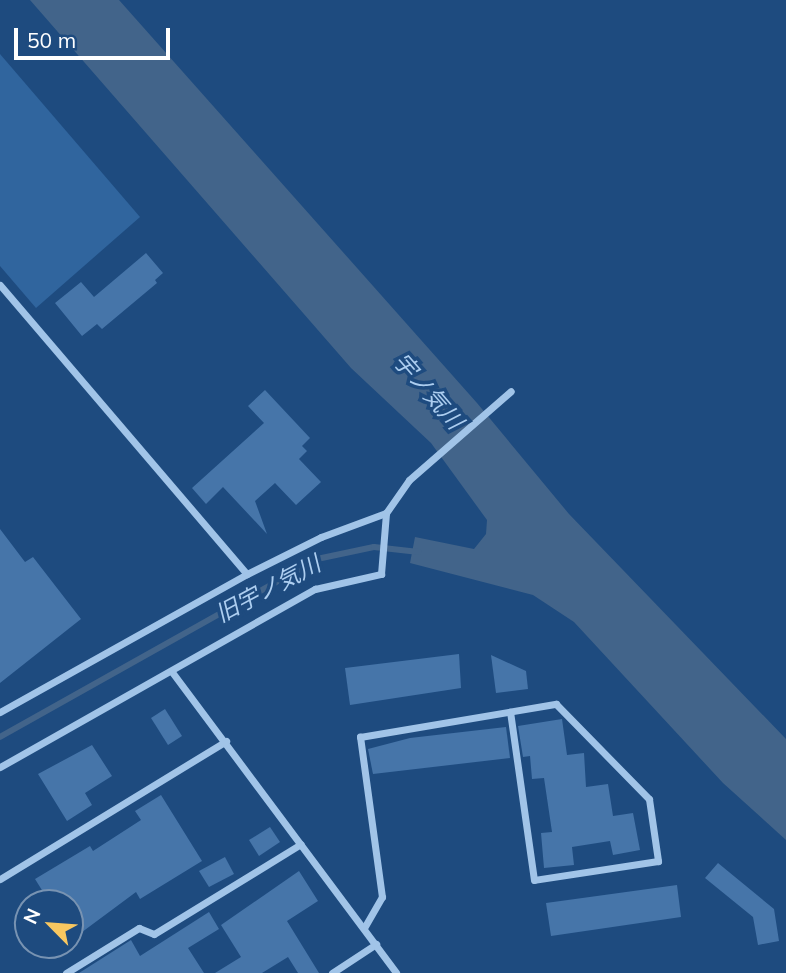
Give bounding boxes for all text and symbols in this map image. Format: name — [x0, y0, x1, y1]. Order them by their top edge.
scale bar — [18, 14, 173, 58]
text: 50 m — [27, 27, 76, 53]
water label: 宇ノ気川 — [387, 347, 469, 435]
water label: 旧宇ノ気川 — [211, 550, 325, 628]
north arrow — [14, 889, 84, 959]
text: N — [18, 904, 46, 928]

